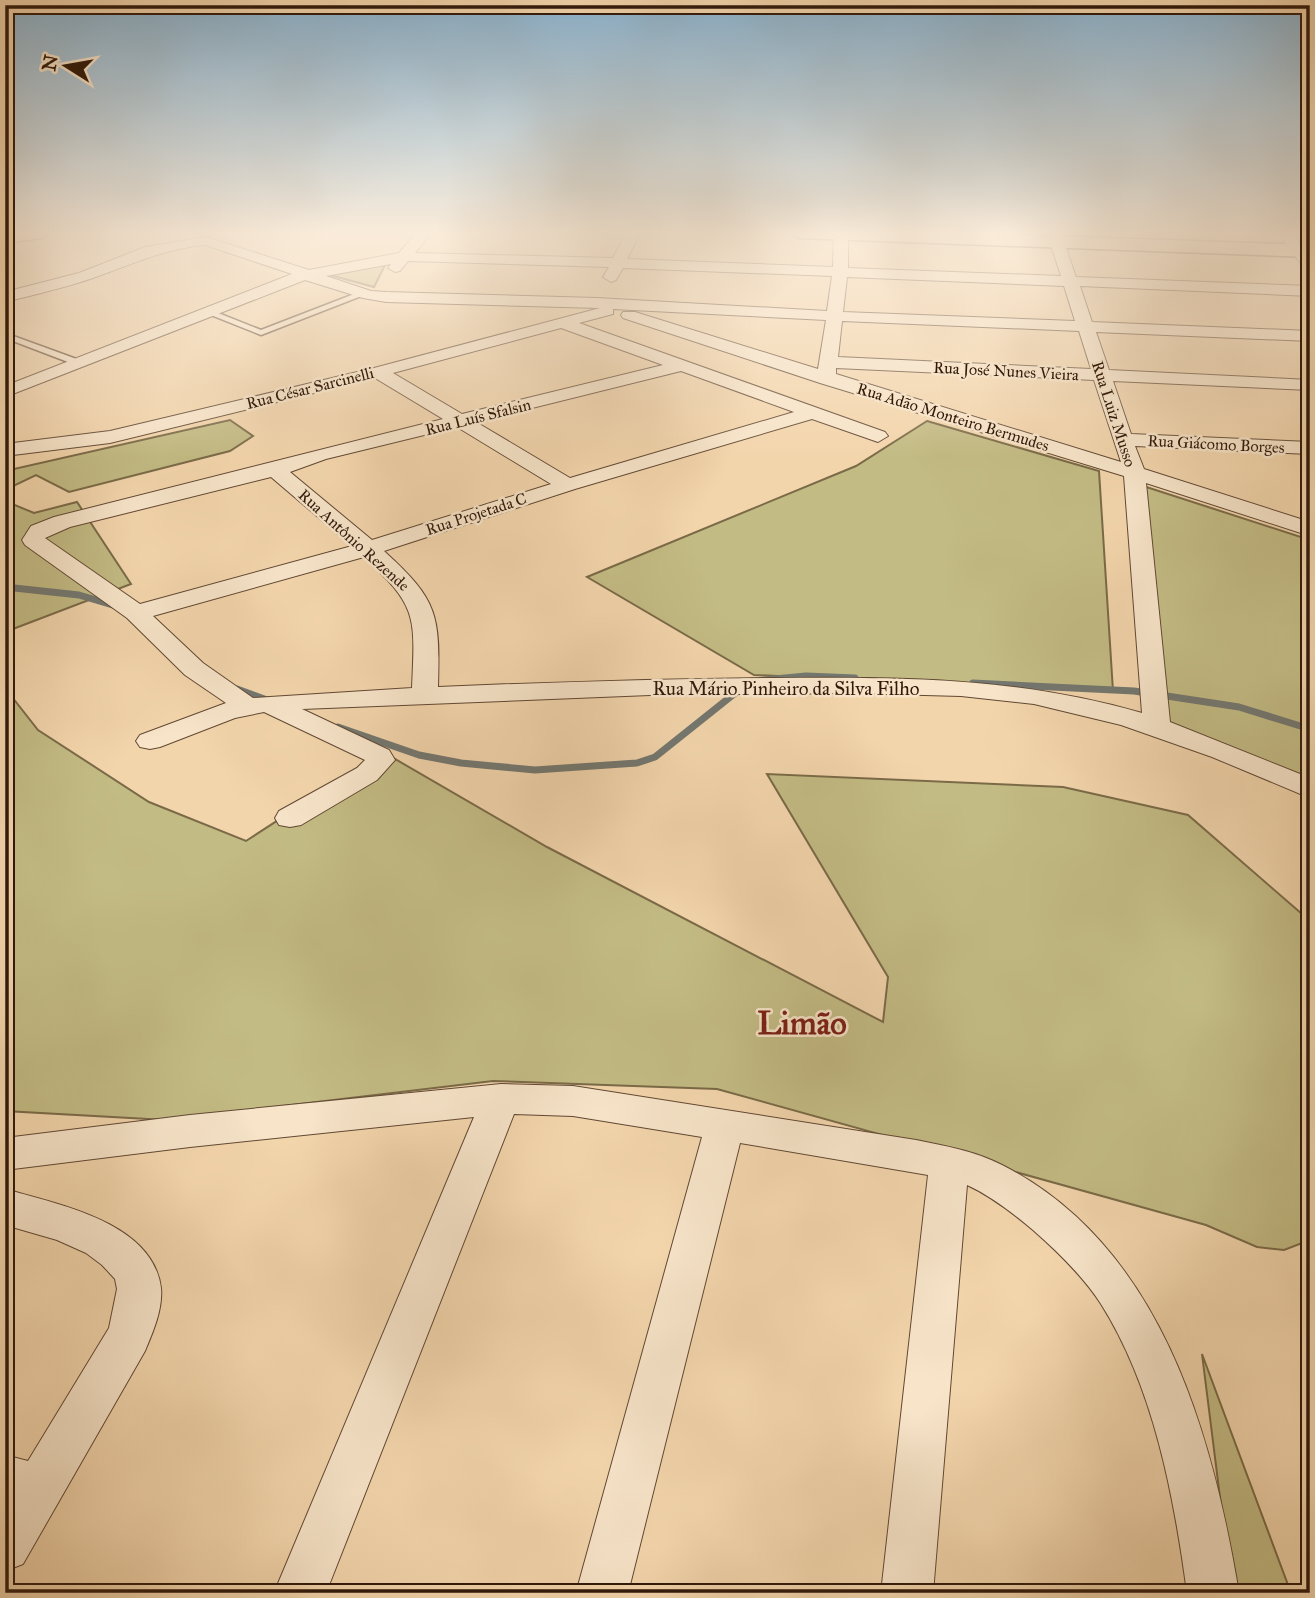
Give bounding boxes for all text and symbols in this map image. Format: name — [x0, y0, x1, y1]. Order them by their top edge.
north arrow — [32, 32, 102, 102]
text: N — [37, 53, 63, 73]
street label: Rua José Nunes Vieira — [933, 358, 1080, 385]
street label: Rua Luiz Musso — [1088, 359, 1140, 469]
street label: Rua César Sarcinelli — [244, 363, 376, 413]
street label: Rua Adão Monteiro Bermudes — [855, 379, 1052, 455]
street label: Rua Luís Sfalsin — [423, 395, 533, 439]
street label: Rua Giácomo Borges — [1147, 431, 1285, 458]
street label: Rua Antônio Rezende — [295, 485, 414, 595]
street label: Rua Projetada C — [423, 489, 529, 539]
street label: Rua Mário Pinheiro da Silva Filho — [653, 677, 920, 700]
district label: Limão — [757, 1004, 847, 1043]

